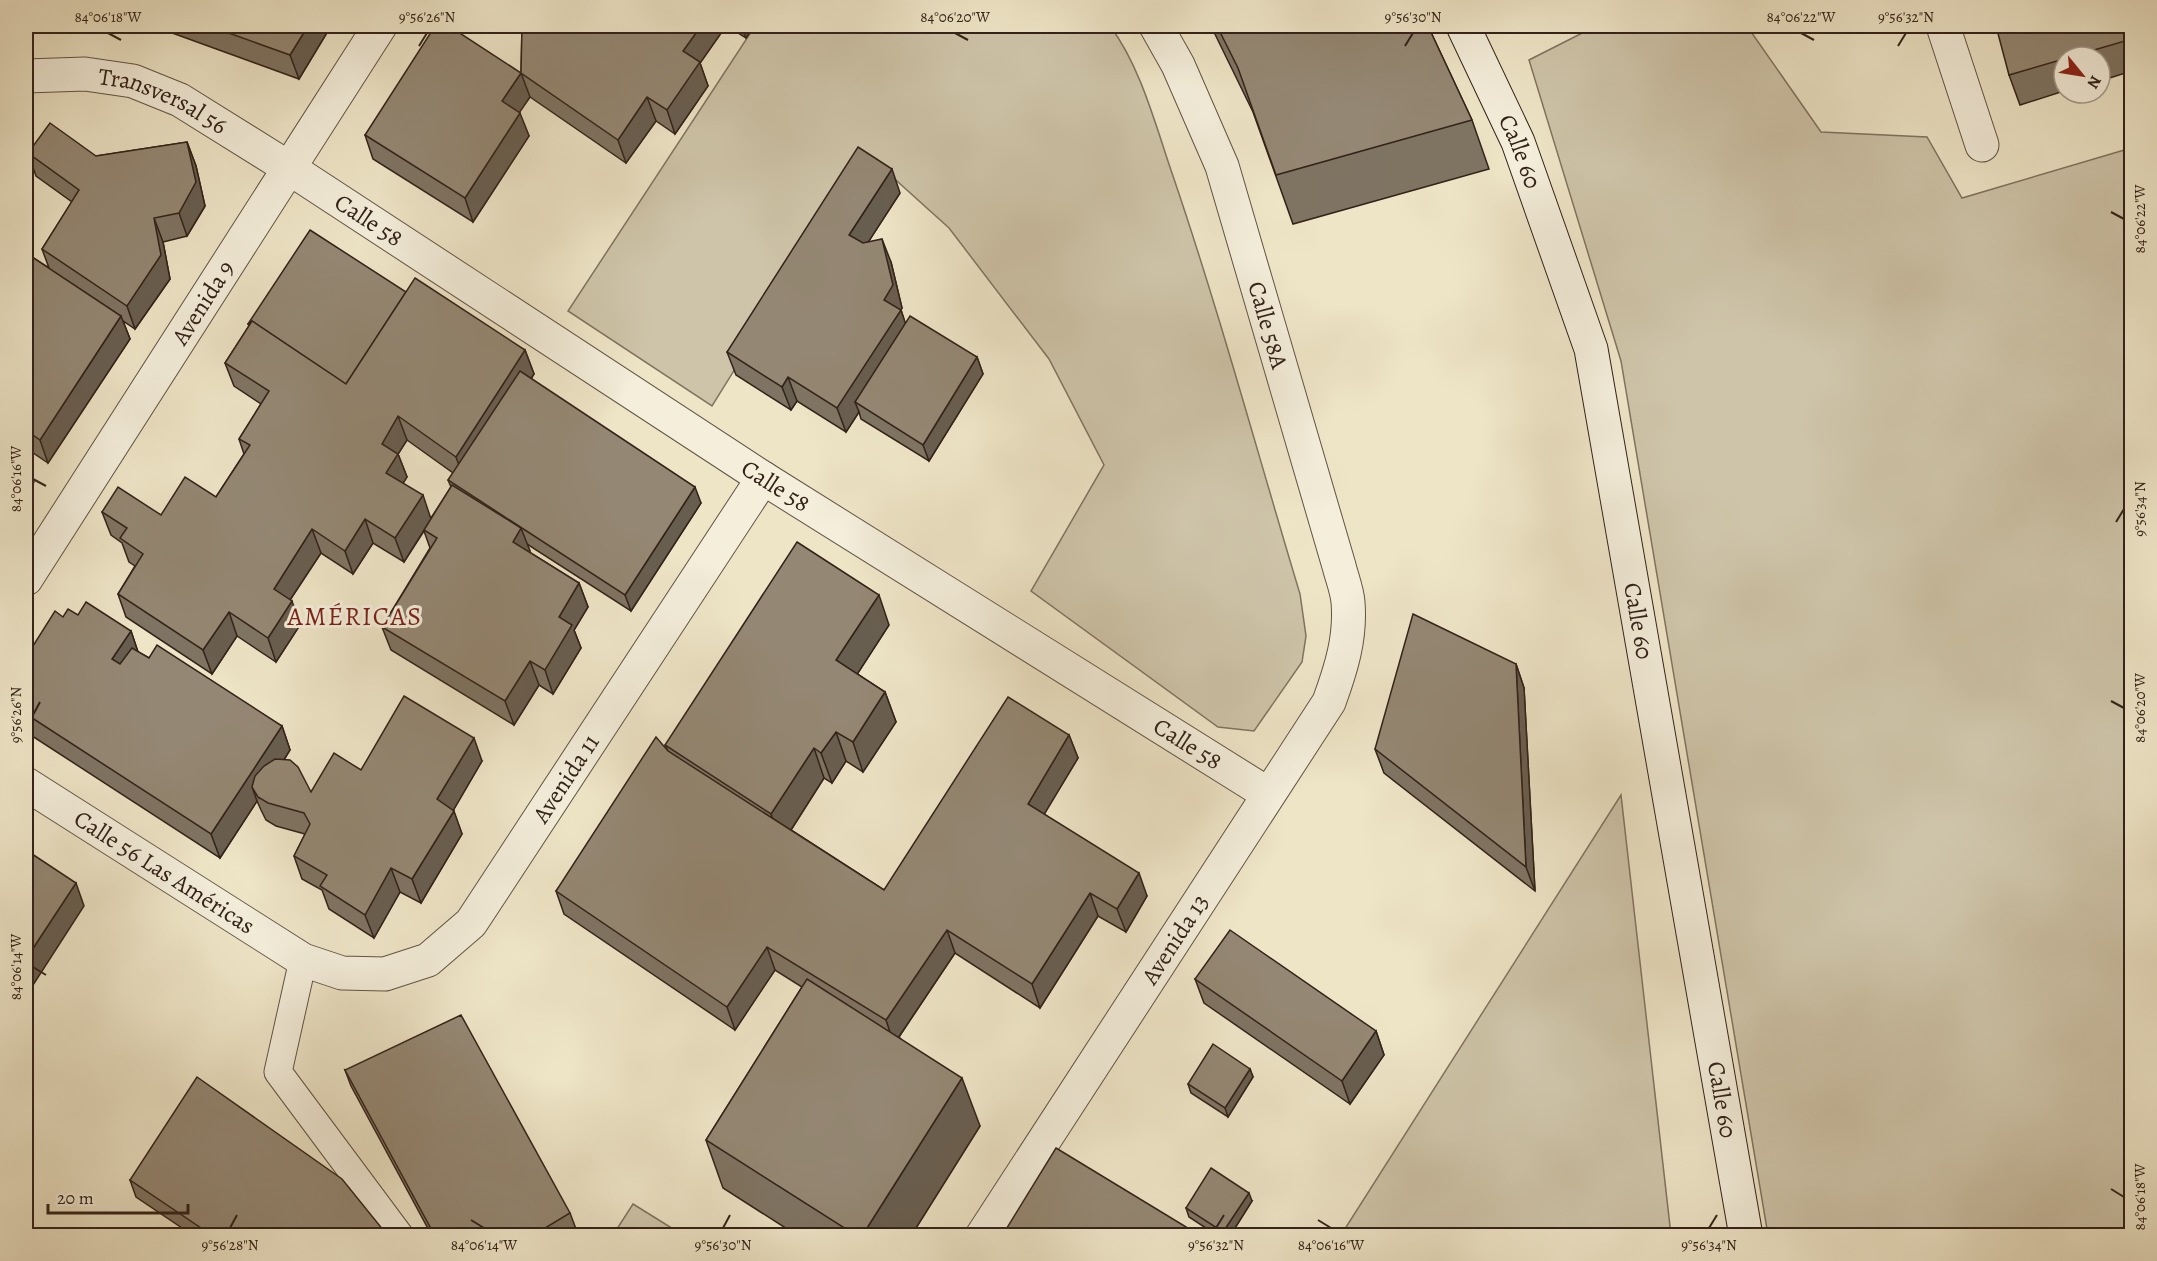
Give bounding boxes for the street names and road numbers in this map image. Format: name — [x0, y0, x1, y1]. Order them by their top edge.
street label: Transversal 56 — [96, 60, 233, 142]
street label: Calle 60 — [1491, 109, 1549, 193]
street label: Calle 58 — [328, 186, 409, 254]
street label: Avenida 9 — [163, 254, 242, 352]
street label: Calle 58A — [1240, 278, 1296, 373]
street label: Calle 58 — [735, 452, 816, 519]
street label: Calle 60 — [1616, 580, 1661, 662]
street label: Calle 58 — [1147, 710, 1228, 777]
street label: Avenida 11 — [524, 728, 607, 830]
street label: Calle 56 Las Américas — [68, 803, 261, 941]
street label: Avenida 13 — [1133, 888, 1216, 991]
street label: Calle 60 — [1700, 1059, 1745, 1141]

